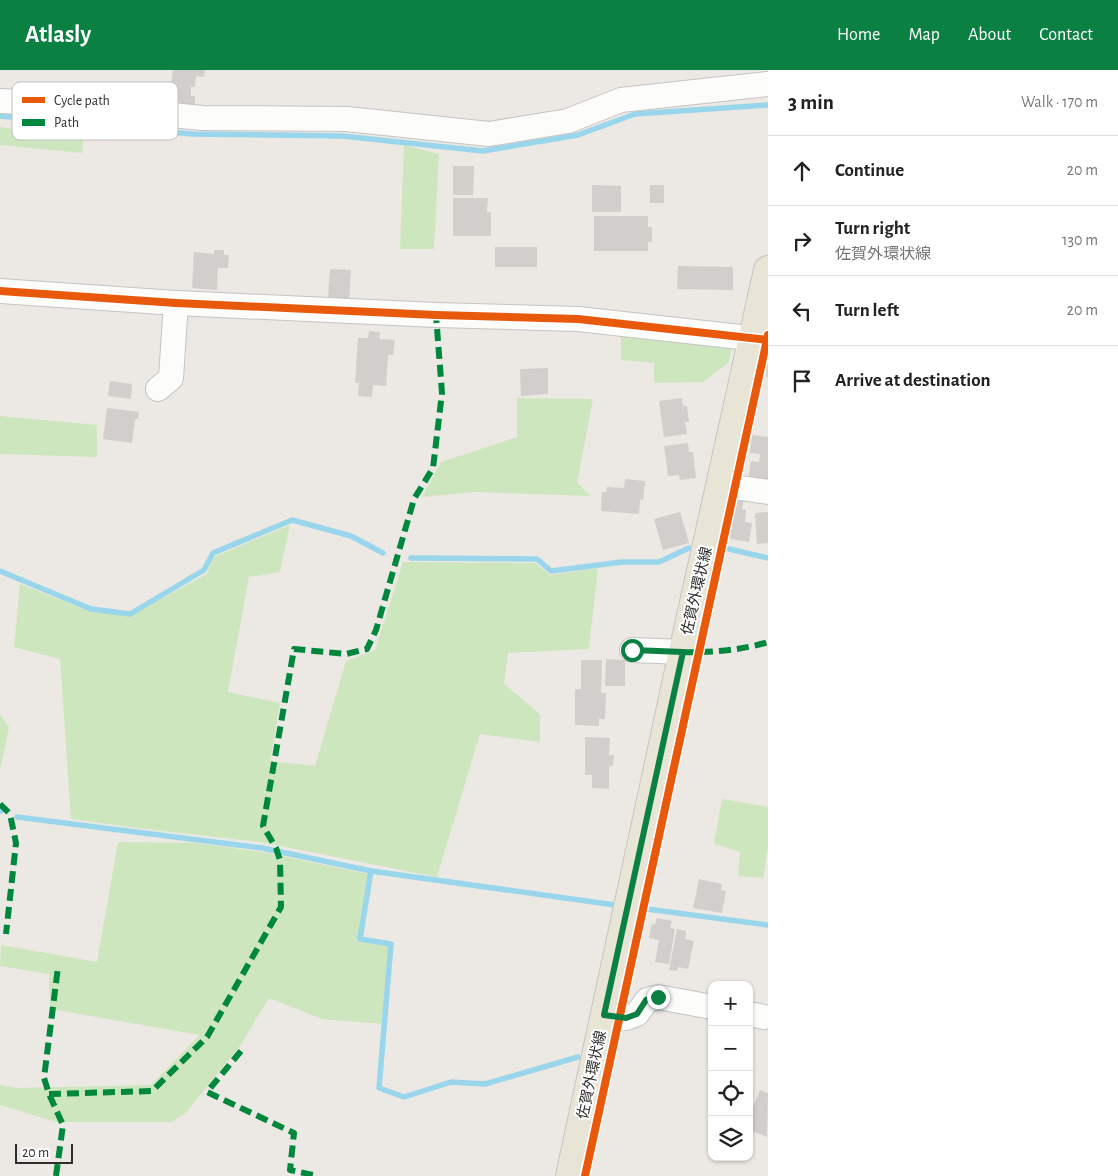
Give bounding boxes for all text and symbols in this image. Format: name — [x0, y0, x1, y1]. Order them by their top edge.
text: Atlasly — [25, 23, 91, 47]
text: Home — [837, 26, 880, 44]
text: Map — [908, 26, 940, 44]
text: About — [968, 26, 1011, 44]
text: Contact — [1039, 26, 1093, 44]
legend — [12, 82, 178, 140]
text: 3 min — [788, 92, 834, 113]
text: Cycle path — [54, 94, 110, 108]
text: Walk · 170 m — [1021, 94, 1098, 110]
text: Path — [54, 116, 79, 130]
icon: ahead — [788, 157, 816, 185]
text: Continue — [835, 161, 904, 180]
text: 20 m — [1067, 162, 1098, 178]
text: Turn right — [835, 219, 910, 238]
icon: right — [788, 227, 816, 255]
text: 130 m — [1062, 232, 1098, 248]
text: 佐賀外環状線 — [835, 246, 931, 262]
icon: left — [788, 297, 816, 325]
text: Turn left — [835, 301, 899, 320]
text: 20 m — [1067, 302, 1098, 318]
icon: arrive — [788, 367, 816, 395]
text: Arrive at destination — [835, 371, 991, 390]
street label: 佐賀外環状線 — [678, 545, 714, 637]
route start — [621, 639, 644, 662]
map controls — [708, 981, 753, 1161]
button: + — [708, 981, 753, 1026]
route end — [647, 986, 670, 1009]
button: − — [708, 1026, 753, 1071]
street label: 佐賀外環状線 — [573, 1029, 609, 1121]
button: locate — [708, 1071, 753, 1116]
button: layers — [708, 1116, 753, 1161]
scale bar — [15, 1141, 72, 1164]
text: 20 m — [22, 1146, 49, 1160]

